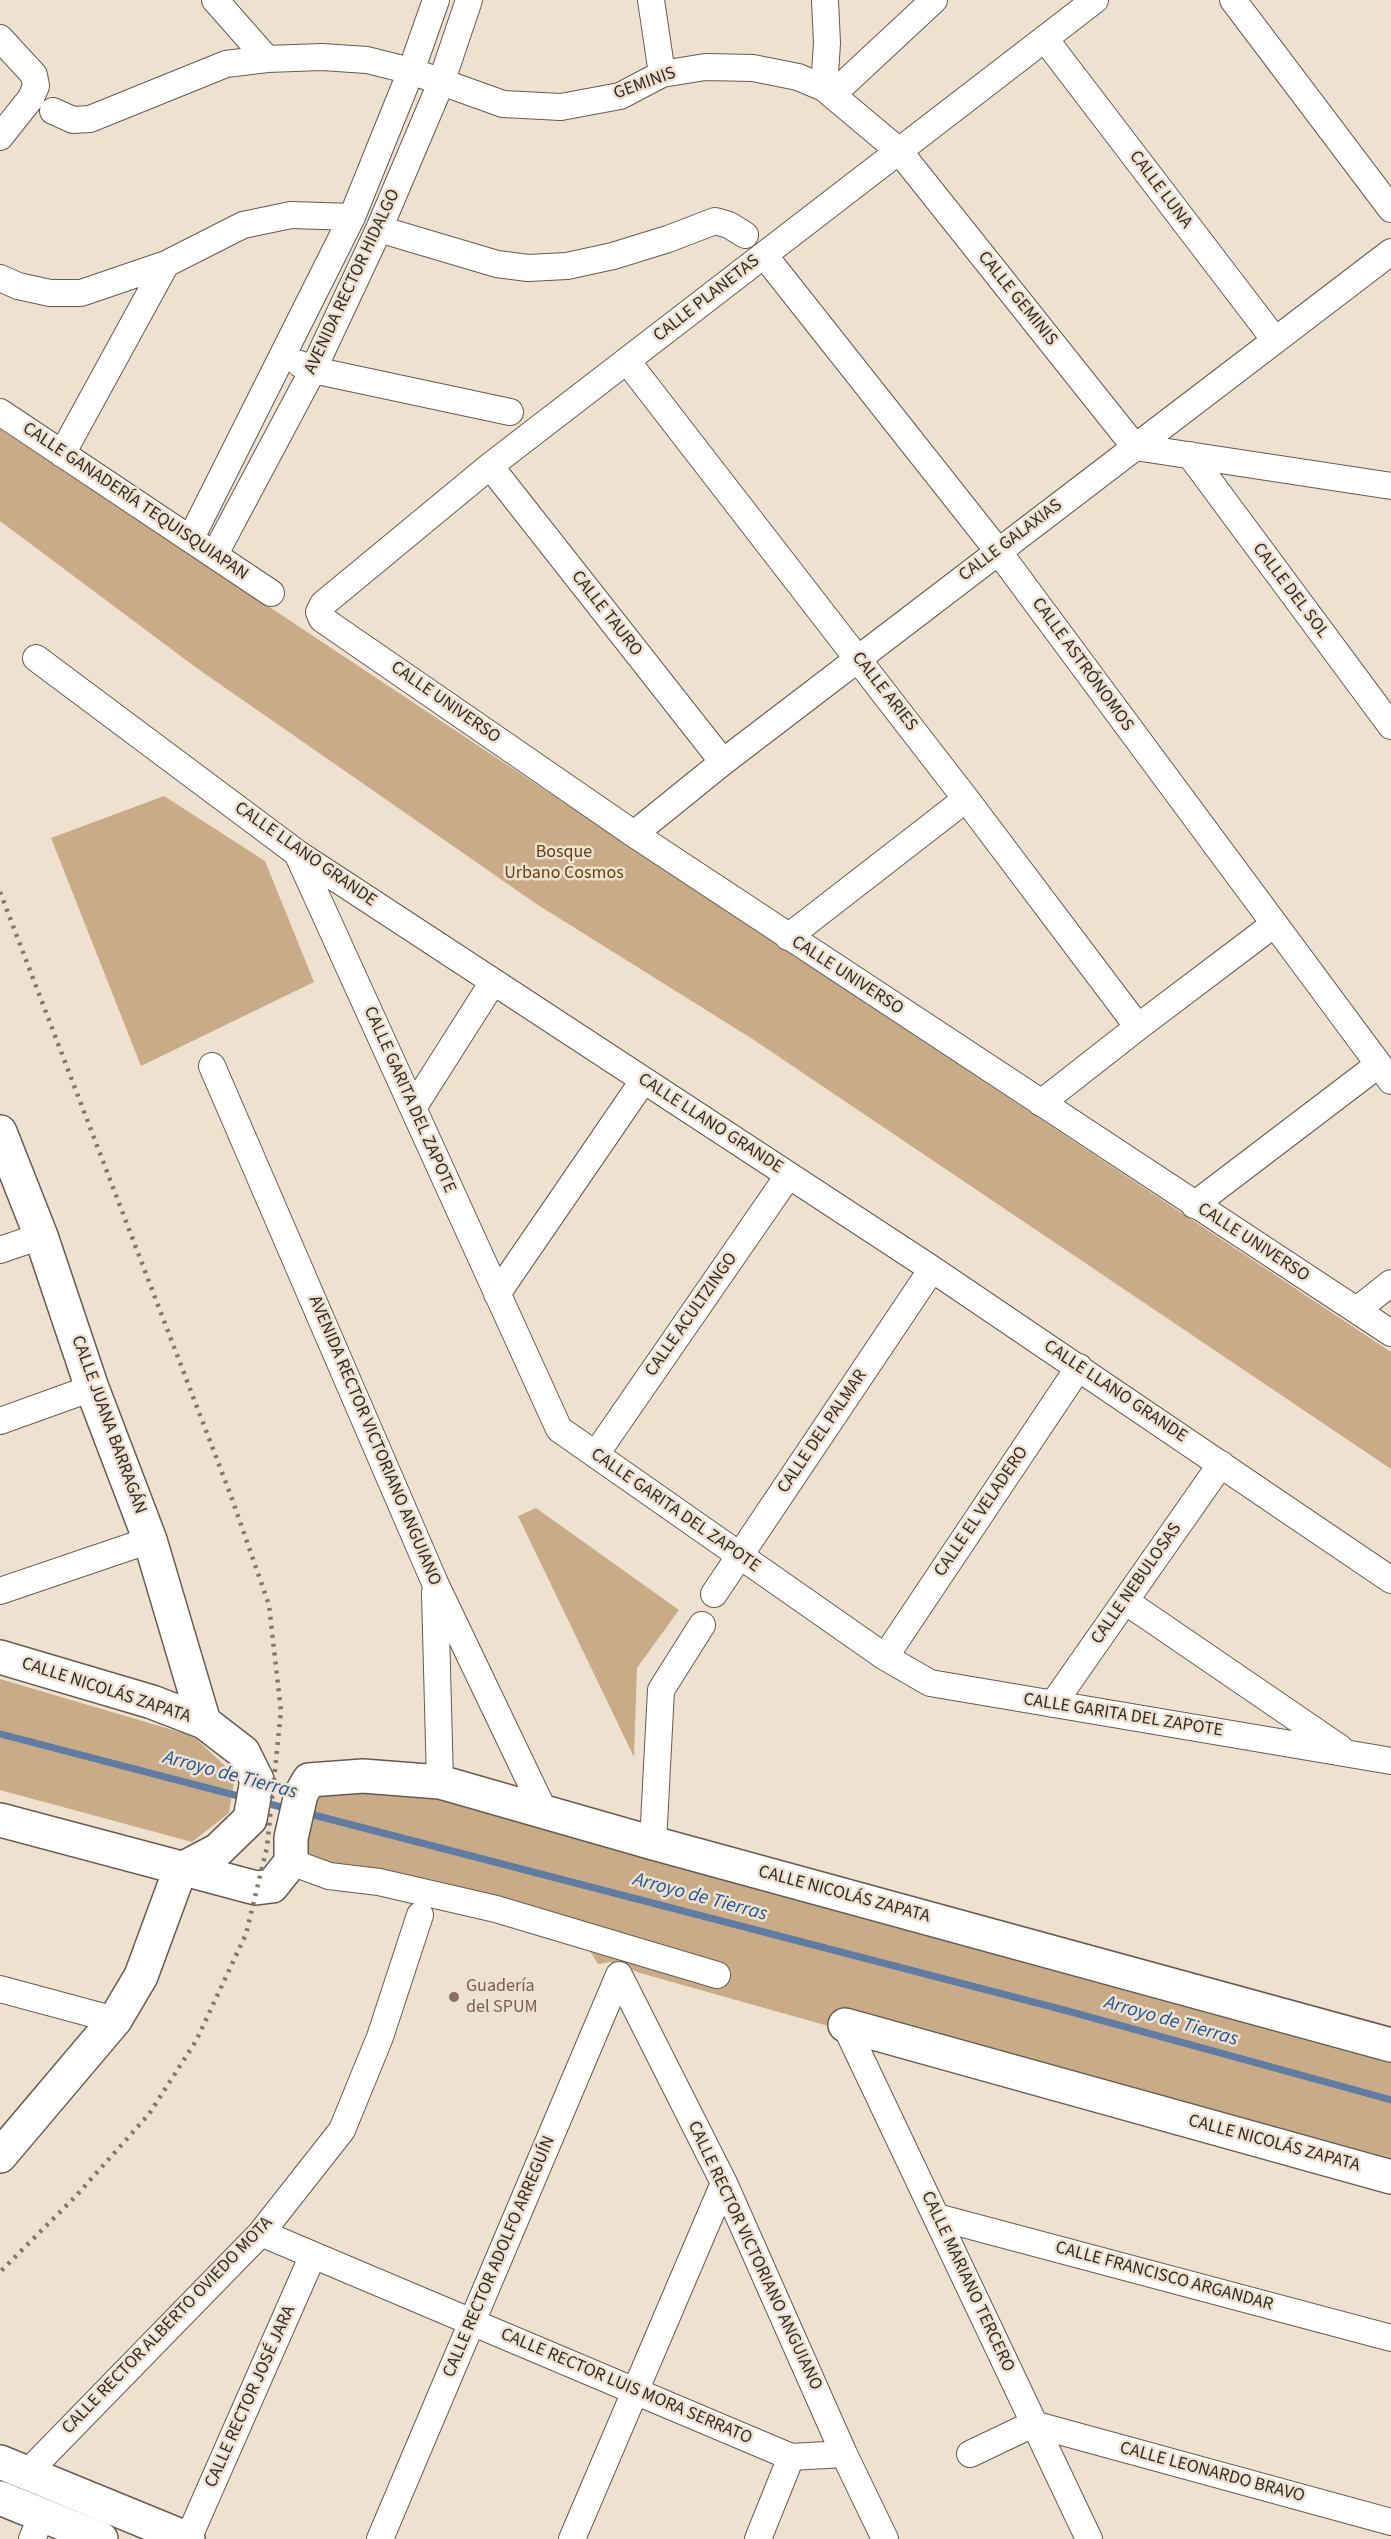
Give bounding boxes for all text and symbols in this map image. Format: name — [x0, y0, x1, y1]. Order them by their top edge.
street label: GEMINIS — [611, 63, 679, 105]
street label: CALLE LUNA — [1124, 147, 1196, 233]
street label: AVENIDA RECTOR HIDALGO — [301, 186, 405, 378]
street label: CALLE GEMINIS — [972, 248, 1062, 350]
street label: CALLE PLANETAS — [650, 251, 764, 347]
street label: CALLE GANADERÍA TEQUISQUIAPAN — [18, 418, 252, 586]
street label: CALLE GALAXIAS — [955, 495, 1067, 587]
street label: CALLE DEL SOL — [1247, 539, 1333, 643]
street label: CALLE TAURO — [566, 567, 646, 661]
street label: CALLE ASTRÓNOMOS — [1026, 594, 1138, 736]
street label: CALLE ARIES — [846, 648, 922, 736]
street label: CALLE UNIVERSO — [386, 657, 504, 749]
street label: CALLE LLANO GRANDE — [230, 798, 380, 912]
park label: Bosque Urbano Cosmos — [504, 842, 624, 884]
street label: CALLE UNIVERSO — [787, 932, 907, 1020]
street label: CALLE GARITA DEL ZAPOTE — [358, 1003, 460, 1197]
street label: CALLE LLANO GRANDE — [633, 1069, 787, 1179]
street label: CALLE UNIVERSO — [1193, 1199, 1313, 1287]
street label: CALLE ACULTZINGO — [641, 1249, 743, 1381]
street label: AVENIDA RECTOR VICTORIANO ANGUIANO — [303, 1293, 445, 1589]
street label: CALLE JUANA BARRAGÁN — [66, 1333, 150, 1517]
street label: CALLE LLANO GRANDE — [1039, 1336, 1191, 1448]
street label: CALLE DEL PALMAR — [774, 1366, 872, 1498]
street label: CALLE EL VELADERO — [930, 1443, 1034, 1581]
street label: CALLE GARITA DEL ZAPOTE — [586, 1444, 764, 1578]
street label: CALLE NEBULOSAS — [1087, 1519, 1187, 1649]
street label: CALLE NICOLÁS ZAPATA — [19, 1653, 193, 1729]
street label: CALLE GARITA DEL ZAPOTE — [1022, 1690, 1224, 1742]
water label: Arroyo de Tierras — [160, 1747, 300, 1805]
street label: CALLE NICOLÁS ZAPATA — [756, 1862, 932, 1928]
water label: Arroyo de Tierras — [630, 1869, 770, 1927]
place label: Guadería del SPUM — [466, 1976, 538, 2018]
marker: Guadería del SPUM — [447, 1990, 461, 2004]
water label: Arroyo de Tierras — [1101, 1991, 1241, 2053]
street label: CALLE NICOLÁS ZAPATA — [1186, 2111, 1362, 2177]
street label: CALLE RECTOR VICTORIANO ANGUIANO — [682, 2118, 826, 2394]
street label: CALLE RECTOR ADOLFO ARREGUÍN — [439, 2133, 561, 2381]
street label: CALLE MARIANO TERCERO — [916, 2188, 1018, 2376]
street label: CALLE RECTOR ALBERTO OVIEDO MOTA — [58, 2213, 278, 2439]
street label: CALLE FRANCISCO ARGANDAR — [1053, 2238, 1275, 2316]
street label: CALLE RECTOR JOSÉ JARA — [201, 2303, 301, 2491]
street label: CALLE RECTOR LUIS MORA SERRATO — [497, 2324, 755, 2450]
street label: CALLE LEONARDO BRAVO — [1117, 2438, 1307, 2508]

